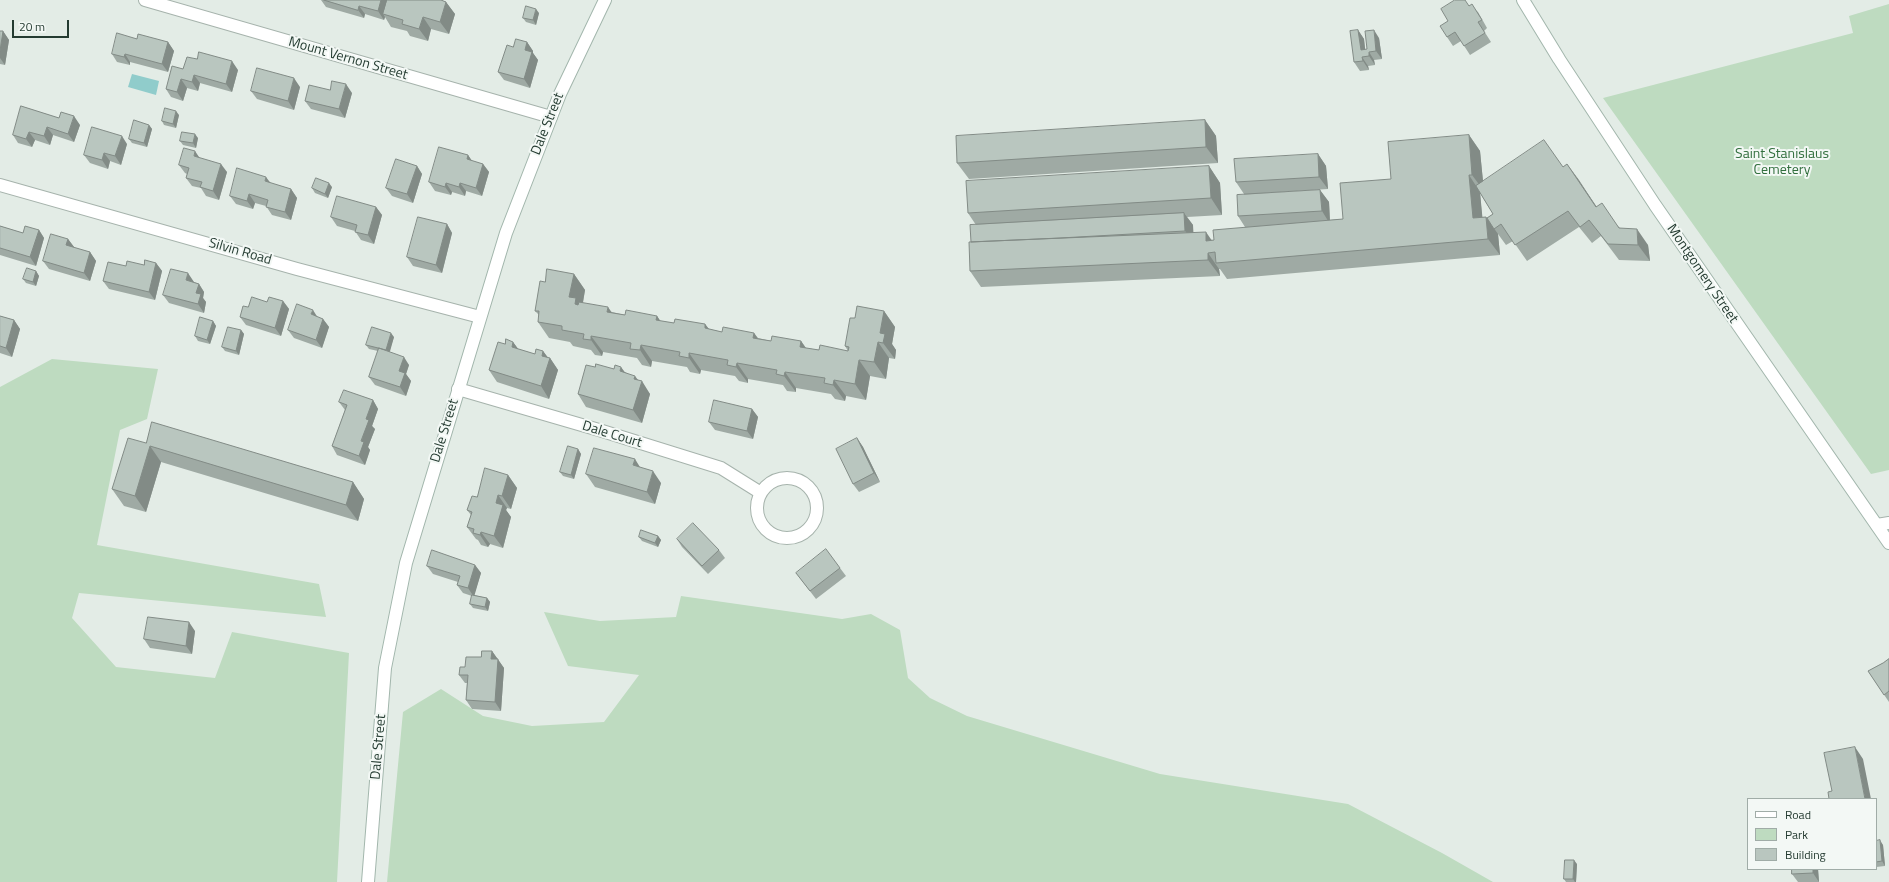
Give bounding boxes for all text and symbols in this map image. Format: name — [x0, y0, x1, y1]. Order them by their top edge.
scale bar — [14, 12, 71, 38]
text: 20 m — [19, 17, 45, 36]
street label: Mount Vernon Street — [286, 34, 410, 84]
street label: Dale Street — [528, 90, 568, 158]
park label: Saint Stanislaus Cemetery — [1735, 147, 1829, 180]
street label: Montgomery Street — [1663, 221, 1741, 327]
street label: Silvin Road — [207, 235, 273, 269]
street label: Dale Street — [427, 397, 463, 465]
street label: Dale Court — [580, 418, 644, 452]
street label: Dale Street — [368, 714, 390, 780]
legend — [1747, 798, 1877, 870]
text: Road — [1785, 805, 1811, 824]
text: Park — [1785, 825, 1808, 844]
text: Building — [1785, 845, 1826, 864]

